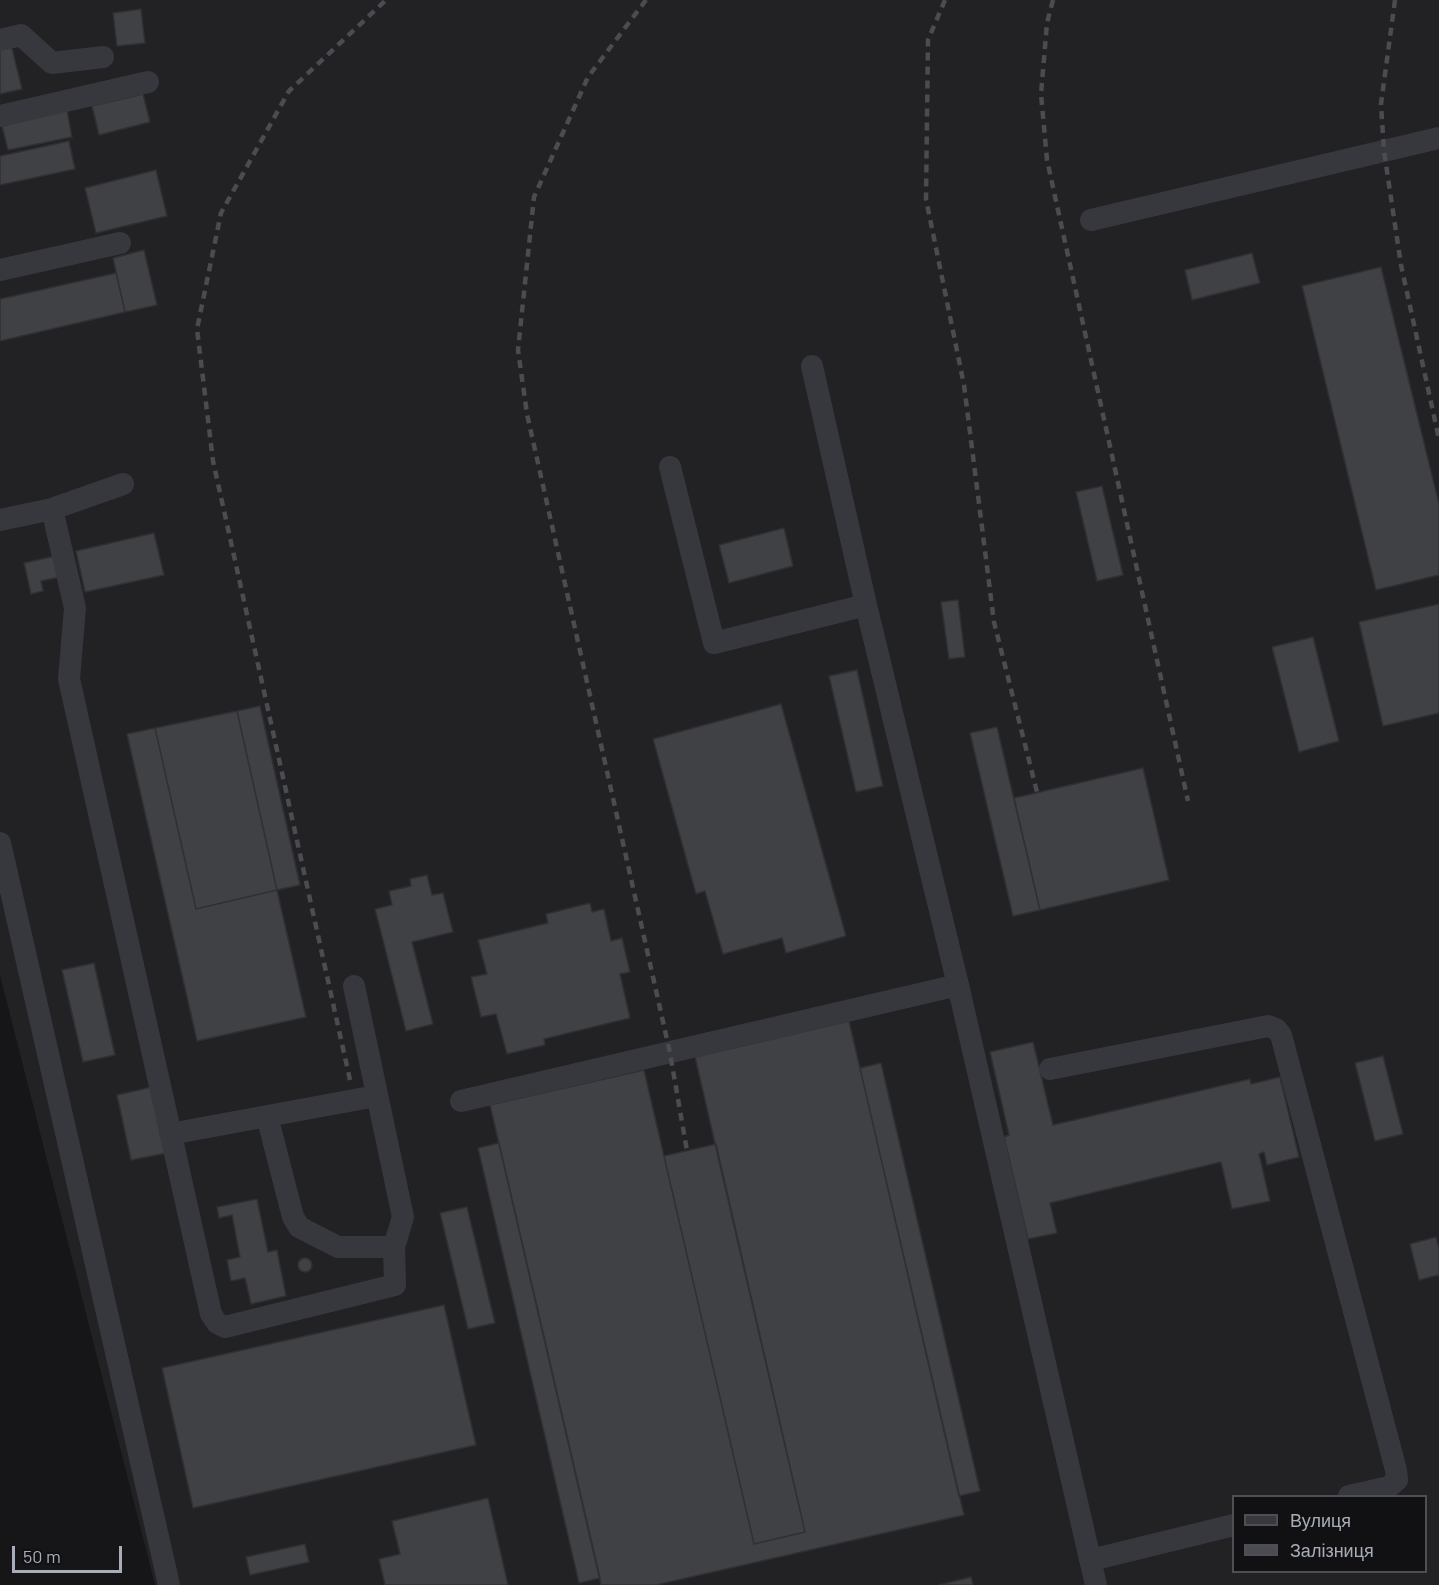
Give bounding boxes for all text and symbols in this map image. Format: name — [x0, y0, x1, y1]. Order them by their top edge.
legend — [1232, 1495, 1427, 1573]
text: Вулиця — [1290, 1509, 1351, 1531]
scale bar — [15, 1534, 124, 1572]
text: Залізниця — [1290, 1539, 1374, 1561]
text: 50 m — [23, 1545, 61, 1567]

